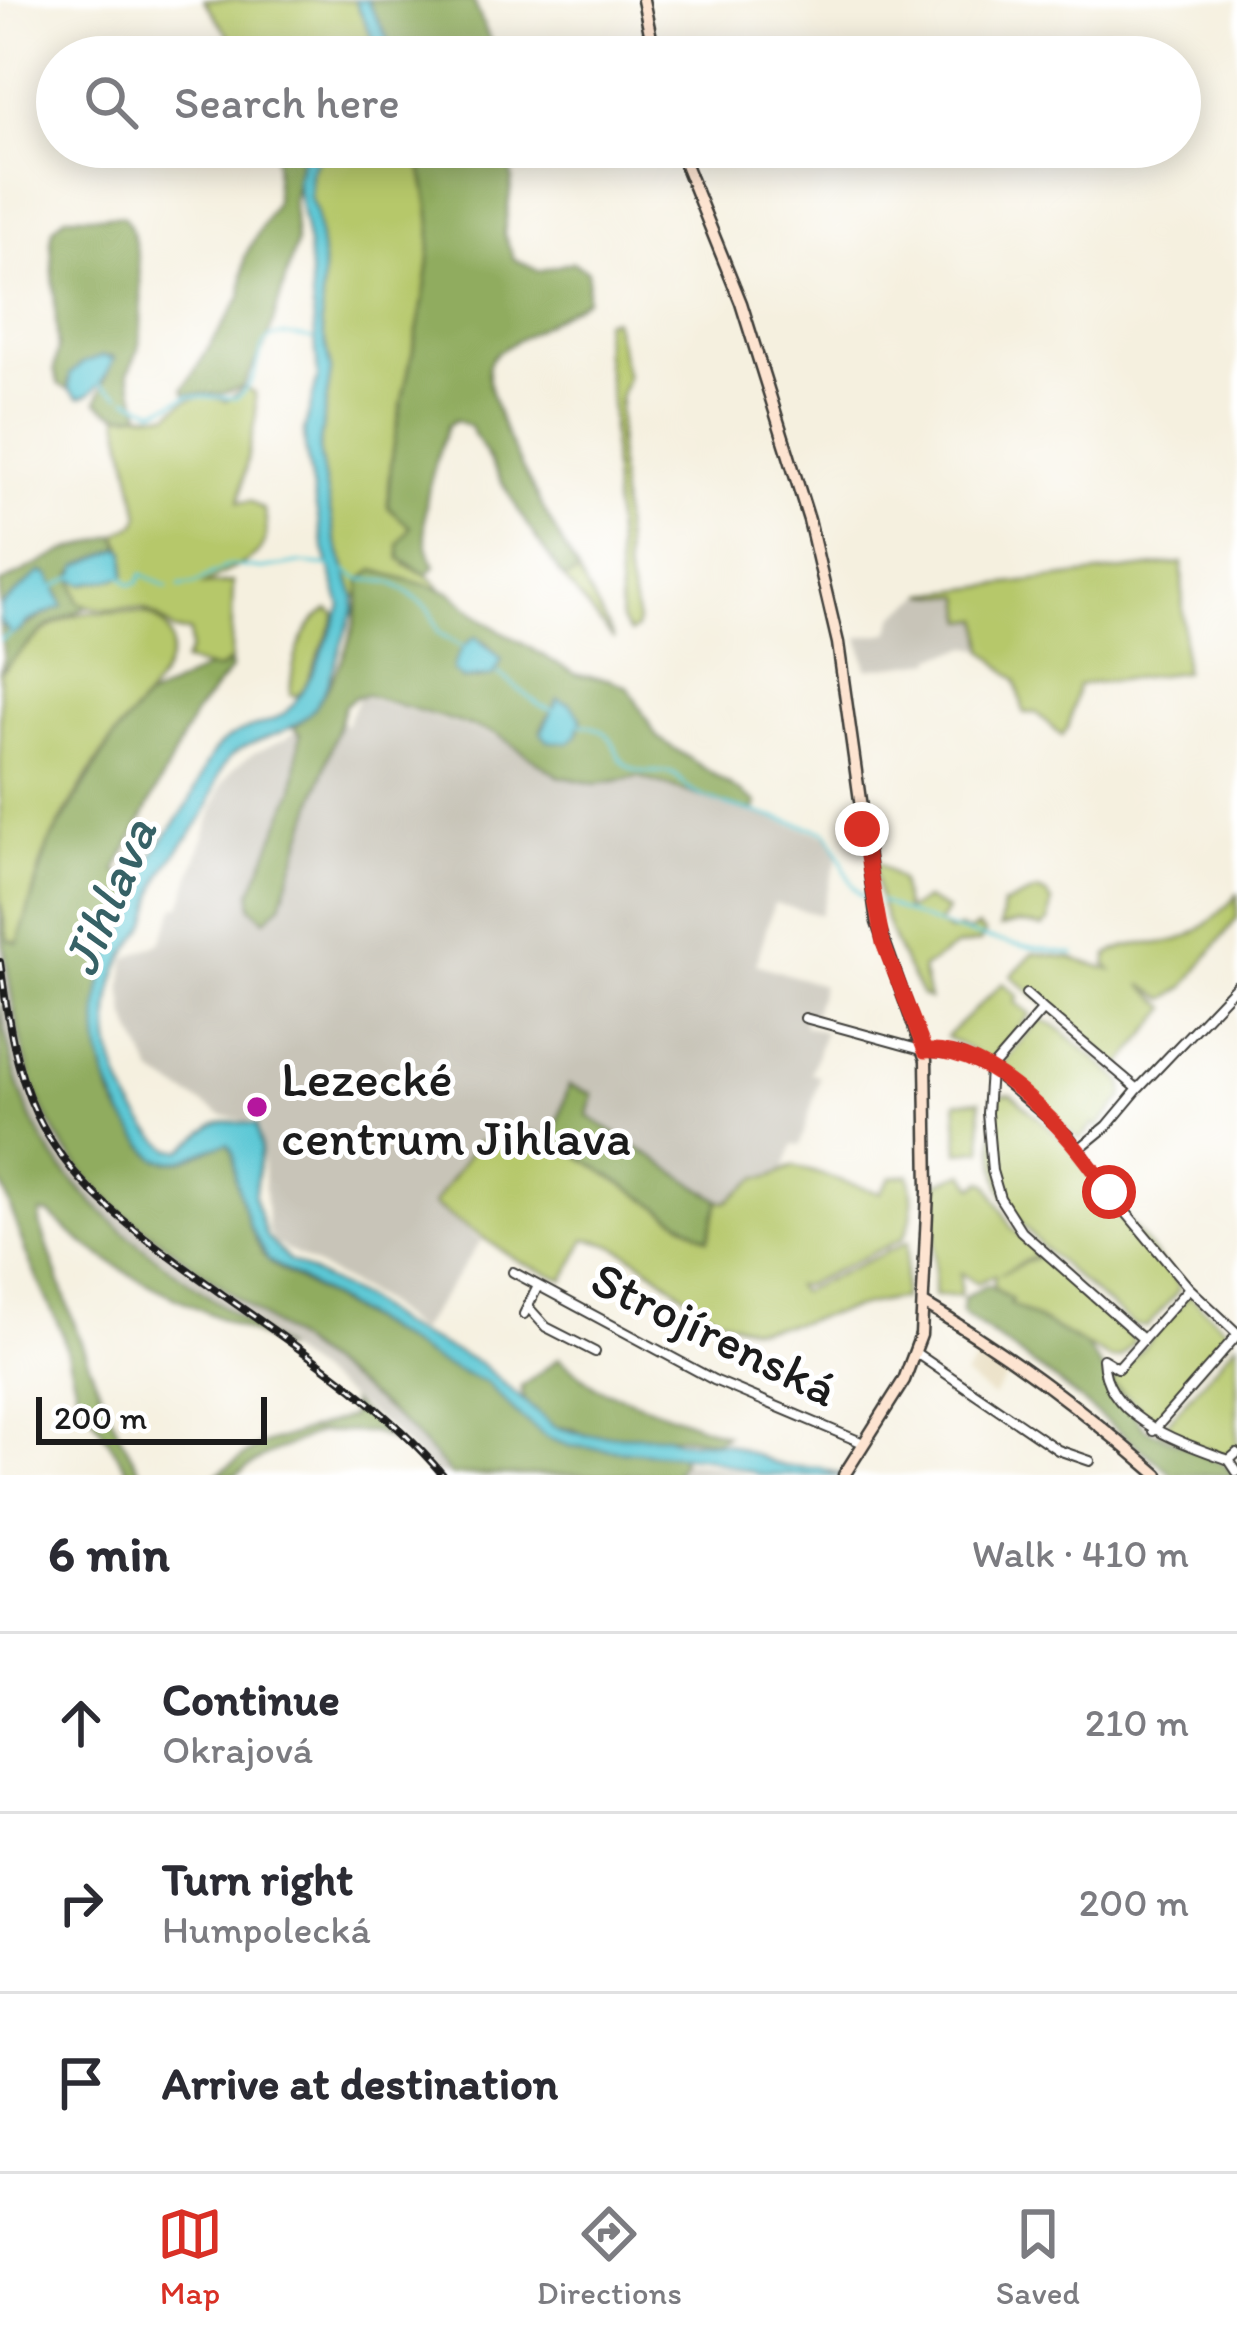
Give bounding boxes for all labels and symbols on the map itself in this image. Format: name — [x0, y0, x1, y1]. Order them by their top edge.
route end — [835, 802, 889, 856]
water label: Jihlava — [46, 807, 171, 984]
place label: Lezecké centrum Jihlava — [281, 1048, 631, 1168]
marker: Lezecké centrum Jihlava — [244, 1094, 270, 1120]
route start — [1082, 1165, 1136, 1219]
street label: Strojírenská — [582, 1248, 848, 1419]
scale bar — [36, 1391, 267, 1444]

